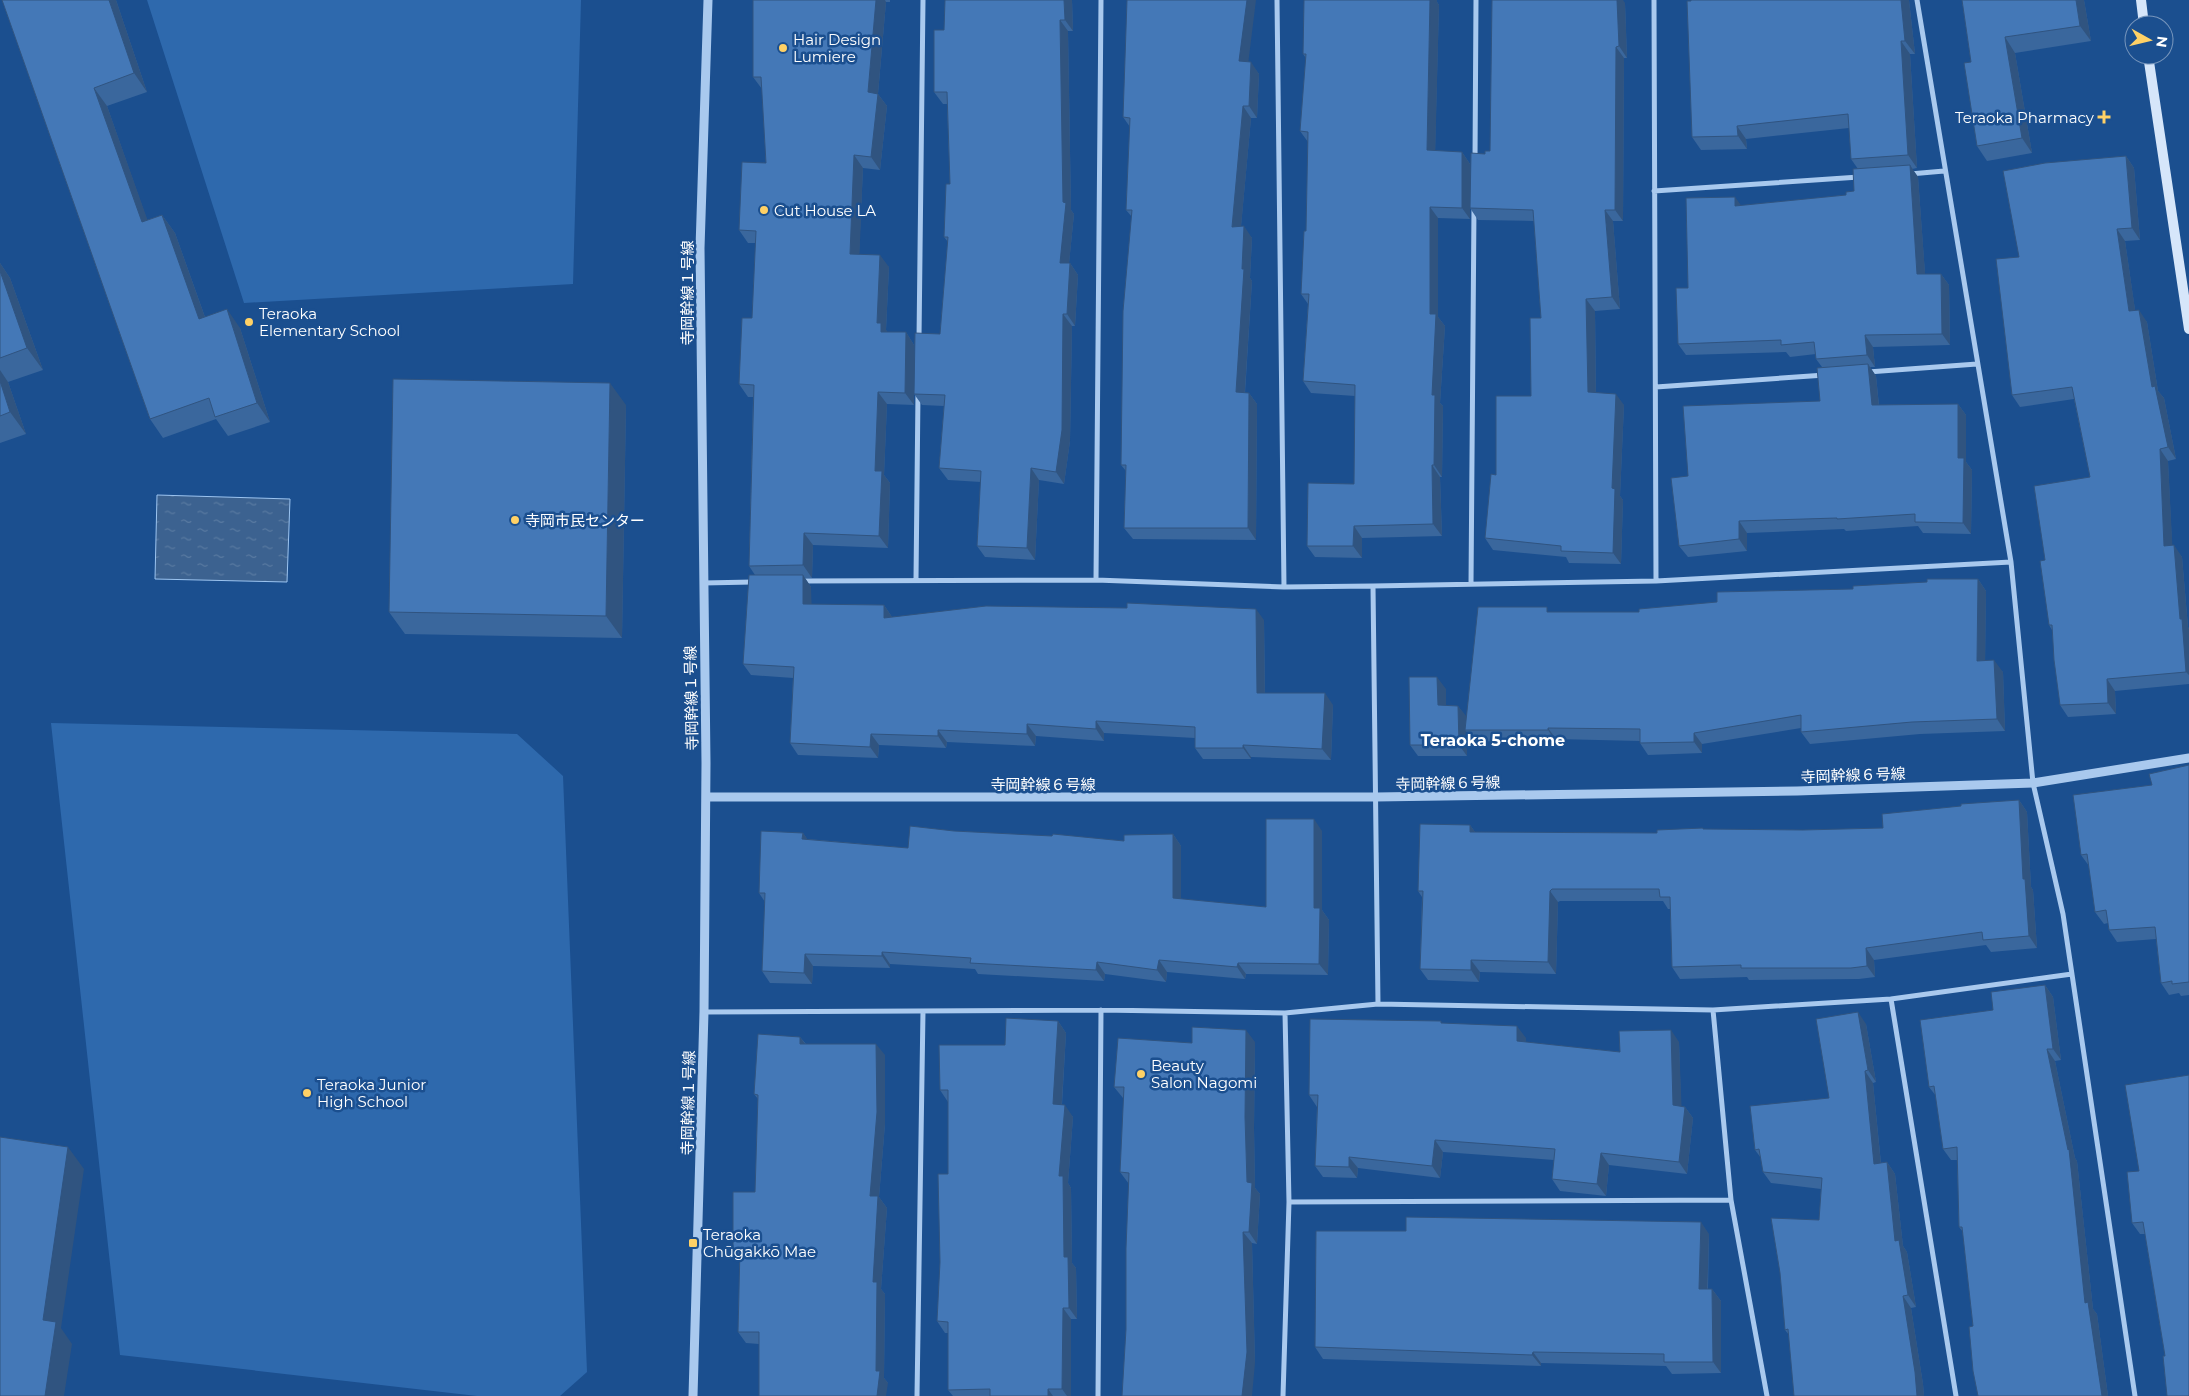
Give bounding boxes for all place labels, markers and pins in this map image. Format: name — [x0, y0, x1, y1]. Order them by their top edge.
place label: Hair Design Lumiere — [793, 30, 881, 66]
marker: Hair Design Lumiere — [777, 42, 789, 54]
place label: Teraoka Pharmacy — [1955, 108, 2095, 127]
marker: Teraoka Pharmacy — [2098, 111, 2110, 123]
place label: Cut House LA — [774, 201, 876, 220]
marker: Cut House LA — [758, 204, 770, 216]
place label: Teraoka Elementary School — [259, 304, 400, 340]
marker: Teraoka Elementary School — [243, 316, 255, 328]
place label: 寺岡市民センター — [525, 511, 645, 530]
marker: 寺岡市民センター — [509, 514, 521, 526]
place label: Beauty Salon Nagomi — [1151, 1056, 1257, 1092]
marker: Beauty Salon Nagomi — [1135, 1068, 1147, 1080]
place label: Teraoka Junior High School — [317, 1075, 426, 1111]
marker: Teraoka Junior High School — [301, 1087, 313, 1099]
place label: Teraoka Chūgakkō Mae — [703, 1225, 816, 1261]
marker: Teraoka Chūgakkō Mae — [687, 1237, 699, 1249]

